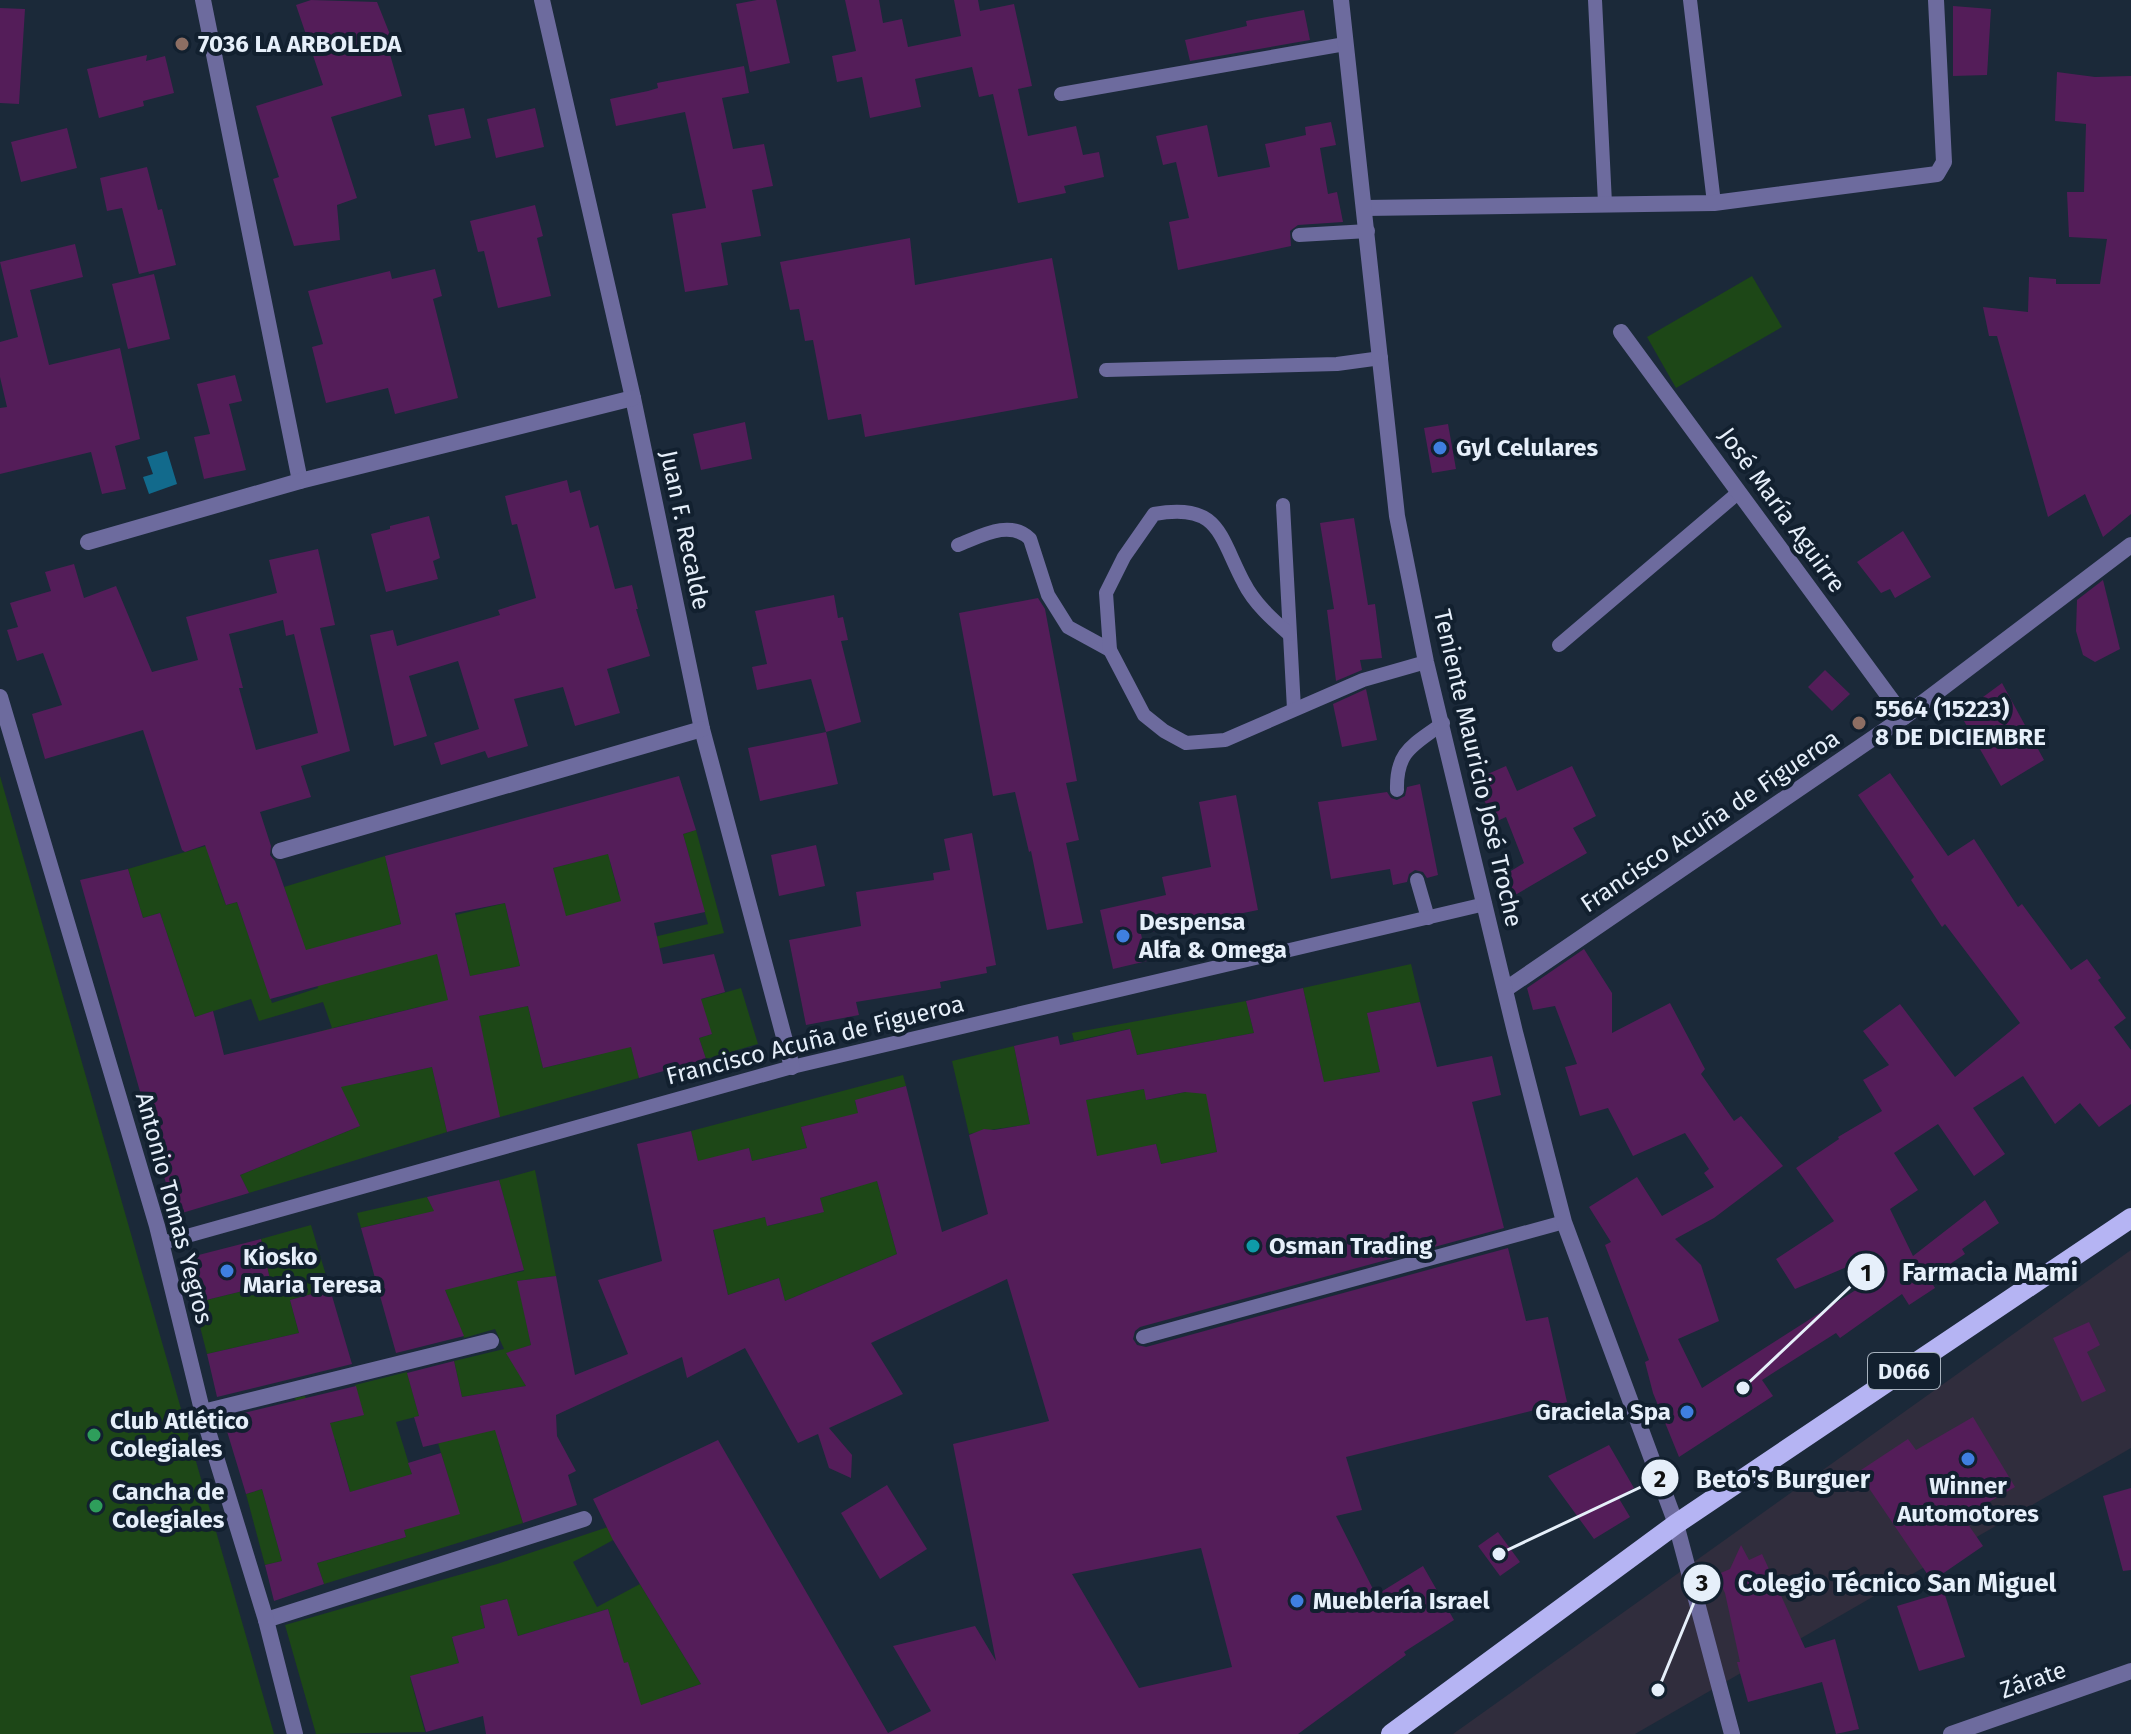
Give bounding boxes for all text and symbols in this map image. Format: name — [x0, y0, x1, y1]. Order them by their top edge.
place label: 7036 LA ARBOLEDA — [198, 30, 402, 58]
marker: 7036 LA ARBOLEDA — [173, 35, 191, 53]
street label: José María Aguirre — [1713, 422, 1851, 598]
place label: Gyl Celulares — [1456, 434, 1598, 462]
marker: Gyl Celulares — [1431, 439, 1449, 457]
street label: Juan F. Recalde — [654, 448, 716, 612]
street label: Teniente Mauricio José Troche — [1428, 606, 1528, 930]
place label: 5564 (15223) 8 DE DICIEMBRE — [1875, 695, 2046, 751]
marker: 5564 (15223) 8 DE DICIEMBRE — [1850, 714, 1868, 732]
street label: Francisco Acuña de Figueroa — [1575, 724, 1845, 918]
place label: Despensa Alfa & Omega — [1138, 908, 1287, 964]
marker: Despensa Alfa & Omega — [1114, 927, 1132, 945]
street label: Francisco Acuña de Figueroa — [663, 989, 967, 1091]
street label: Antonio Tomas Yegros — [130, 1089, 218, 1327]
place label: Osman Trading — [1269, 1232, 1433, 1260]
marker: Osman Trading — [1244, 1237, 1262, 1255]
place label: Kiosko Maria Teresa — [243, 1243, 382, 1299]
callout: Farmacia Mami — [1846, 1247, 2094, 1297]
text: Farmacia Mami — [1902, 1257, 2078, 1288]
text: 1 — [1860, 1259, 1872, 1287]
marker: Kiosko Maria Teresa — [218, 1262, 236, 1280]
road number: D066 — [1868, 1353, 1940, 1389]
place label: Graciela Spa — [1535, 1398, 1671, 1426]
marker: Graciela Spa — [1678, 1403, 1696, 1421]
place label: Club Atlético Colegiales — [110, 1407, 249, 1463]
marker: Club Atlético Colegiales — [85, 1426, 103, 1444]
marker: Winner Automotores — [1959, 1450, 1977, 1468]
callout: Beto's Burguer — [1640, 1453, 1886, 1503]
text: Beto's Burguer — [1696, 1464, 1871, 1495]
text: 2 — [1654, 1465, 1666, 1493]
place label: Winner Automotores — [1896, 1472, 2039, 1528]
place label: Cancha de Colegiales — [112, 1478, 225, 1534]
marker: Cancha de Colegiales — [87, 1497, 105, 1515]
callout: Colegio Técnico San Miguel — [1682, 1558, 2072, 1608]
text: Colegio Técnico San Miguel — [1738, 1568, 2057, 1599]
text: 3 — [1695, 1569, 1708, 1597]
place label: Mueblería Israel — [1313, 1587, 1490, 1615]
marker: Mueblería Israel — [1288, 1592, 1306, 1610]
street label: Zárate — [1996, 1656, 2070, 1704]

